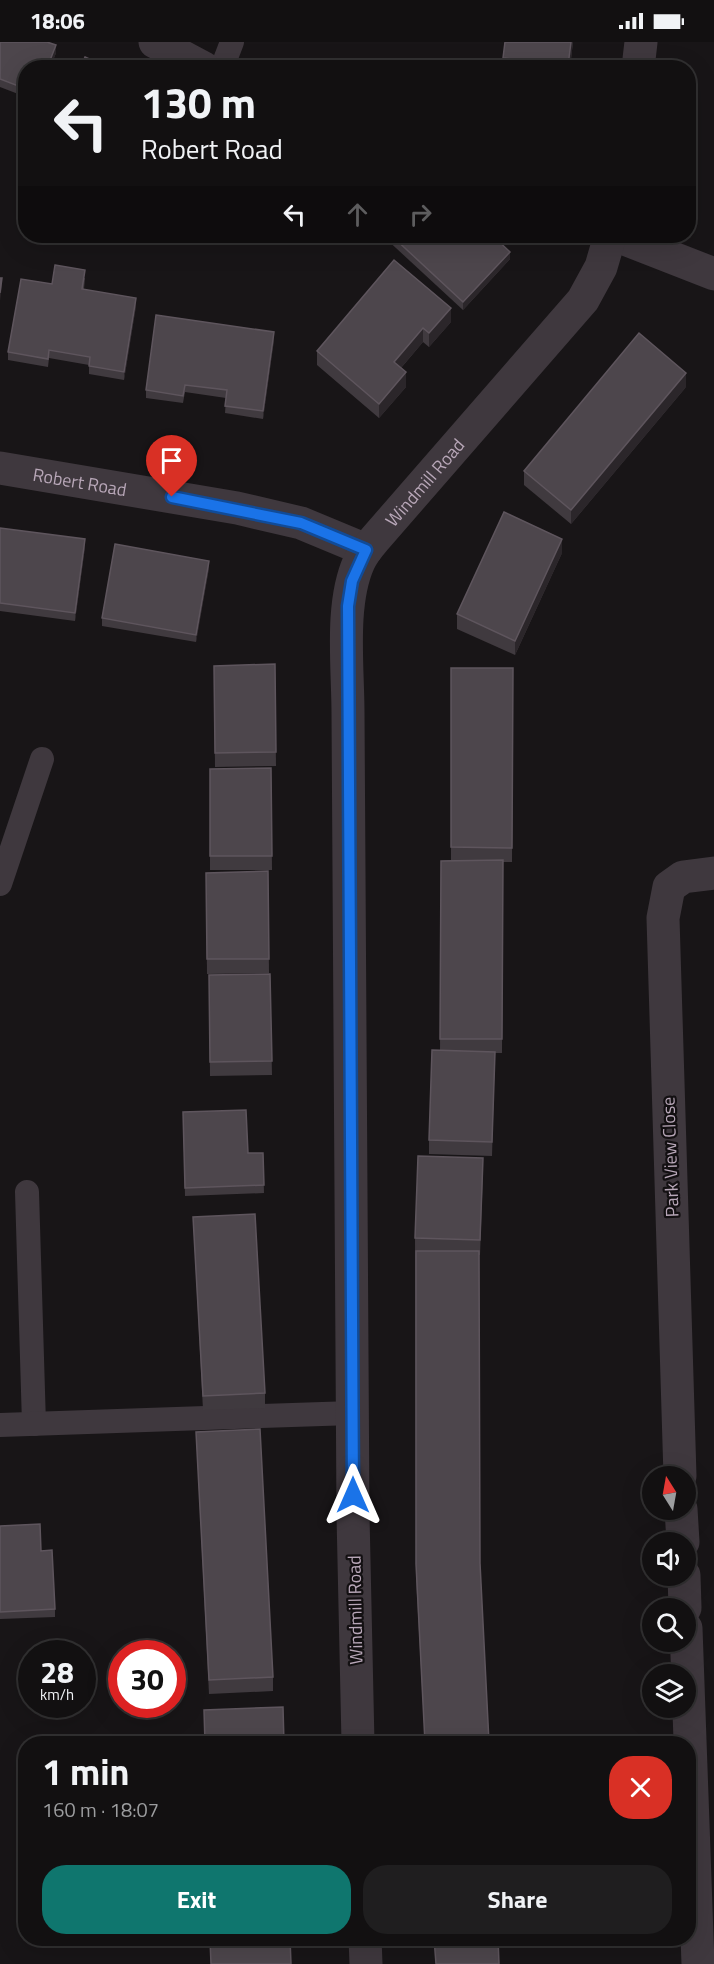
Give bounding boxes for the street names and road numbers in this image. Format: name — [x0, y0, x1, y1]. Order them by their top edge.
street label: Windmill Road — [378, 432, 471, 532]
street label: Robert Road — [31, 460, 129, 503]
street label: Park View Close — [654, 1096, 686, 1218]
street label: Windmill Road — [341, 1555, 369, 1665]

